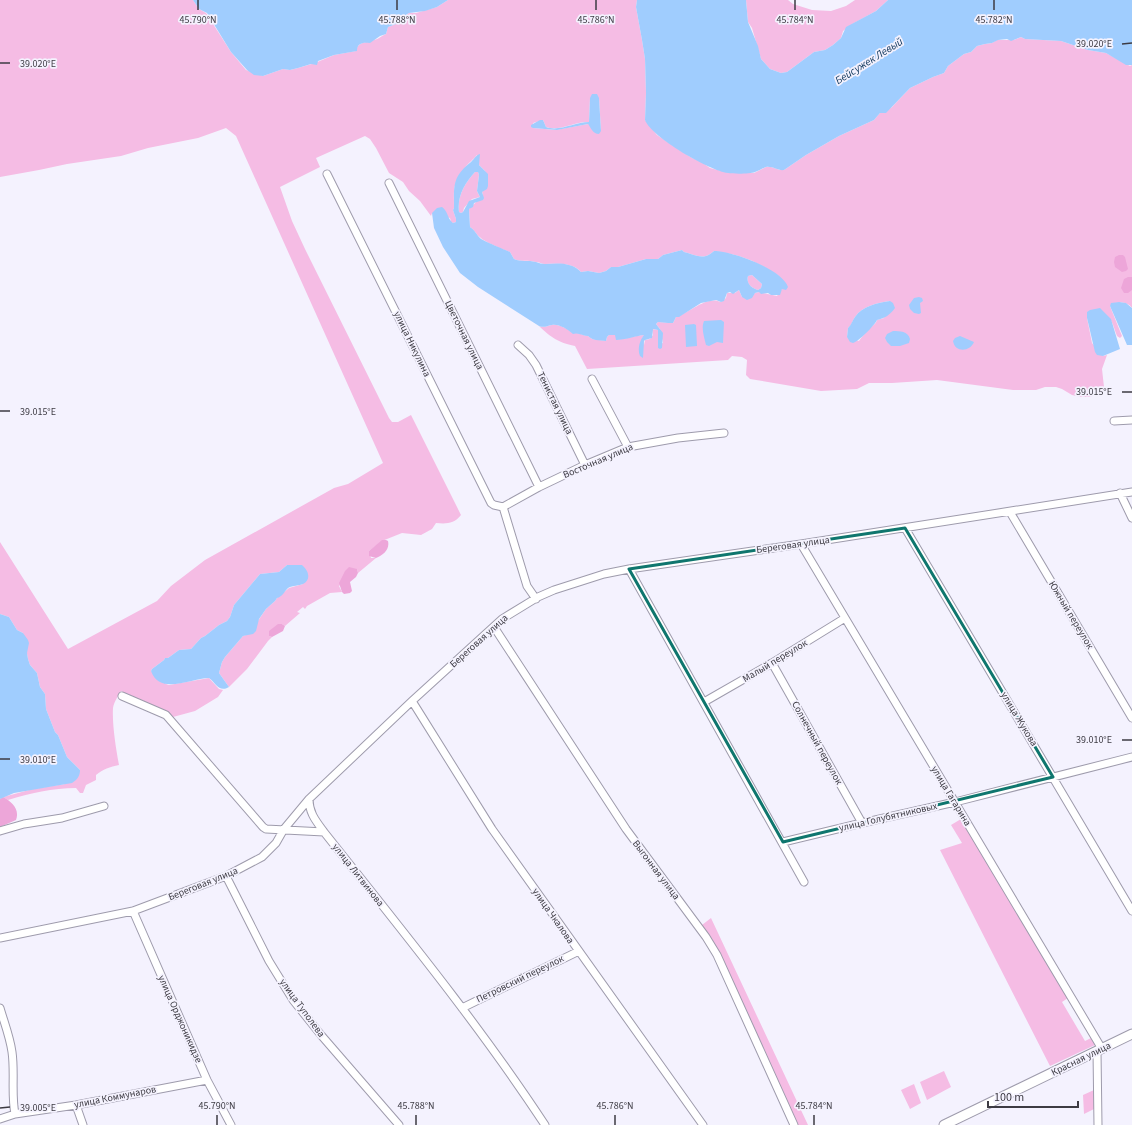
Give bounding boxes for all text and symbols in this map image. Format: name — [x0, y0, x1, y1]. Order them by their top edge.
text: 45.790°N — [179, 13, 217, 27]
text: 45.788°N — [378, 13, 416, 27]
text: 45.786°N — [577, 13, 615, 27]
text: 45.784°N — [776, 13, 814, 27]
text: 45.782°N — [975, 13, 1013, 27]
water label: Бейсужек Левый — [832, 34, 906, 88]
text: 39.020°E — [1076, 37, 1112, 51]
text: 39.020°E — [20, 57, 56, 71]
street label: Цветочная улица — [441, 298, 487, 372]
street label: улица Никулина — [390, 309, 434, 379]
street label: Тенистая улица — [534, 369, 576, 437]
text: 39.015°E — [1076, 385, 1112, 399]
text: 39.015°E — [20, 405, 56, 419]
street label: Восточная улица — [561, 440, 635, 482]
street label: Береговая улица — [755, 533, 831, 557]
street label: Южный переулок — [1045, 578, 1097, 652]
street label: Береговая улица — [447, 611, 511, 671]
street label: Малый переулок — [740, 636, 810, 686]
street label: улица Жукова — [997, 689, 1041, 749]
street label: Солнечный переулок — [788, 699, 846, 787]
text: 39.010°E — [1076, 733, 1112, 747]
text: 39.010°E — [20, 753, 56, 767]
street label: улица Гагарина — [927, 763, 975, 829]
street label: улица Голубятниковых — [838, 799, 939, 835]
street label: Выгонная улица — [629, 837, 683, 903]
street label: улица Литвинова — [329, 840, 387, 910]
street label: Береговая улица — [166, 864, 240, 904]
street label: улица Чкалова — [529, 885, 577, 947]
street label: Петровский переулок — [474, 952, 566, 1006]
street label: улица Орджоникидзе — [154, 973, 206, 1065]
street label: улица Туполева — [276, 976, 328, 1040]
street label: Красная улица — [1049, 1038, 1113, 1080]
street label: улица Коммунаров — [73, 1082, 157, 1112]
scale bar — [988, 1083, 1078, 1109]
text: 100 m — [994, 1089, 1024, 1106]
text: 45.790°N — [198, 1099, 236, 1113]
text: 45.788°N — [397, 1099, 435, 1113]
text: 45.786°N — [596, 1099, 634, 1113]
text: 45.784°N — [795, 1099, 833, 1113]
text: 39.005°E — [20, 1101, 56, 1115]

